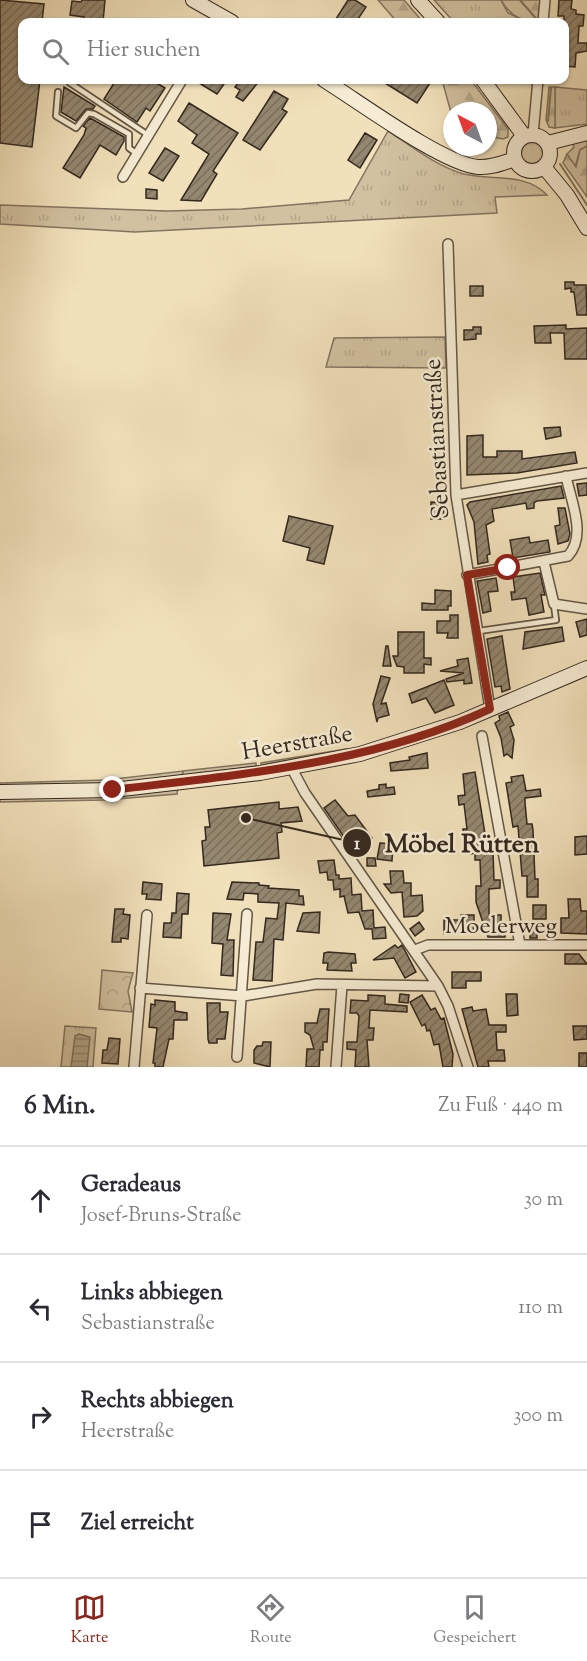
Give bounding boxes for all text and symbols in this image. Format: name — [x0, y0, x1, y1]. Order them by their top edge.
search box — [18, 18, 569, 84]
icon: search — [39, 35, 72, 68]
text: Hier suchen — [87, 35, 201, 67]
north arrow — [443, 102, 497, 156]
street label: Sebastianstraße — [417, 358, 459, 520]
route start — [494, 554, 520, 580]
street label: Heerstraße — [239, 718, 355, 770]
route end — [99, 776, 125, 802]
callout: Möbel Rütten — [342, 821, 551, 865]
text: Möbel Rütten — [385, 827, 540, 864]
text: 1 — [354, 832, 361, 858]
street label: Moelerweg — [445, 910, 558, 944]
text: 6 Min. — [24, 1088, 96, 1125]
text: Zu Fuß · 440 m — [438, 1092, 563, 1121]
text: Geradeaus — [81, 1170, 181, 1202]
icon: ahead — [24, 1184, 57, 1217]
text: 30 m — [524, 1186, 563, 1215]
text: Josef-Bruns-Straße — [81, 1202, 242, 1231]
text: Links abbiegen — [81, 1278, 223, 1310]
icon: left — [24, 1292, 57, 1325]
text: 110 m — [518, 1294, 563, 1323]
text: Sebastianstraße — [81, 1310, 215, 1339]
text: Rechts abbiegen — [81, 1386, 234, 1418]
icon: right — [24, 1400, 57, 1433]
text: 300 m — [513, 1402, 563, 1431]
text: Heerstraße — [81, 1418, 174, 1447]
icon: arrive — [24, 1508, 57, 1541]
text: Ziel erreicht — [81, 1508, 194, 1540]
tab: Karte — [71, 1591, 108, 1650]
tab: Route — [250, 1591, 292, 1650]
tab: Gespeichert — [433, 1591, 516, 1650]

